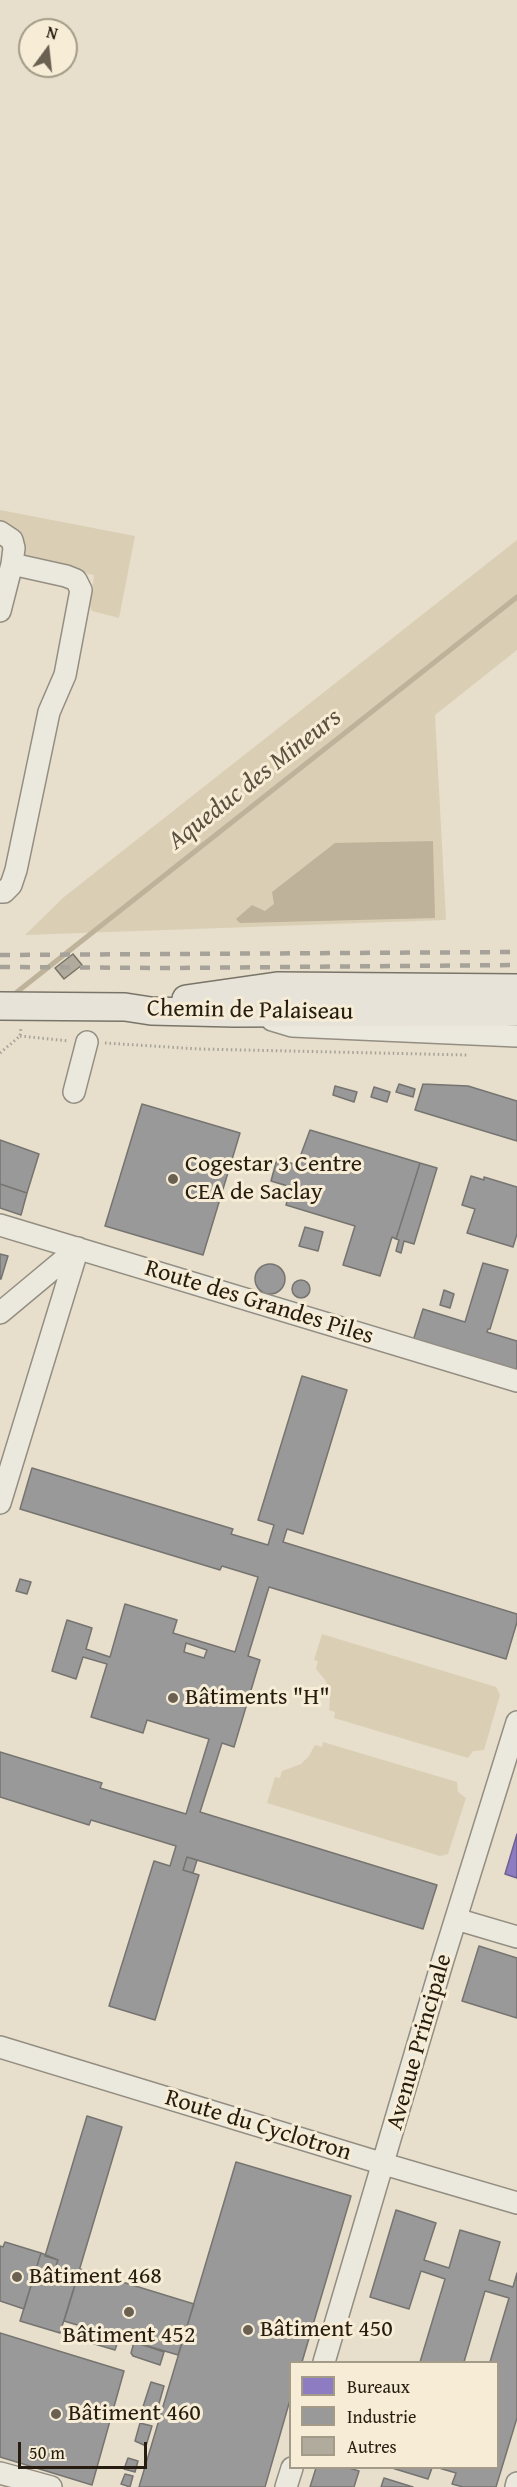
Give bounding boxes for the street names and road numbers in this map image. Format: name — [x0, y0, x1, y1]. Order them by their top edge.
street label: Chemin de Palaiseau — [147, 995, 353, 1027]
street label: Route des Grandes Piles — [141, 1254, 377, 1352]
street label: Avenue Principale — [381, 1951, 459, 2133]
street label: Route du Cyclotron — [161, 2084, 355, 2168]

